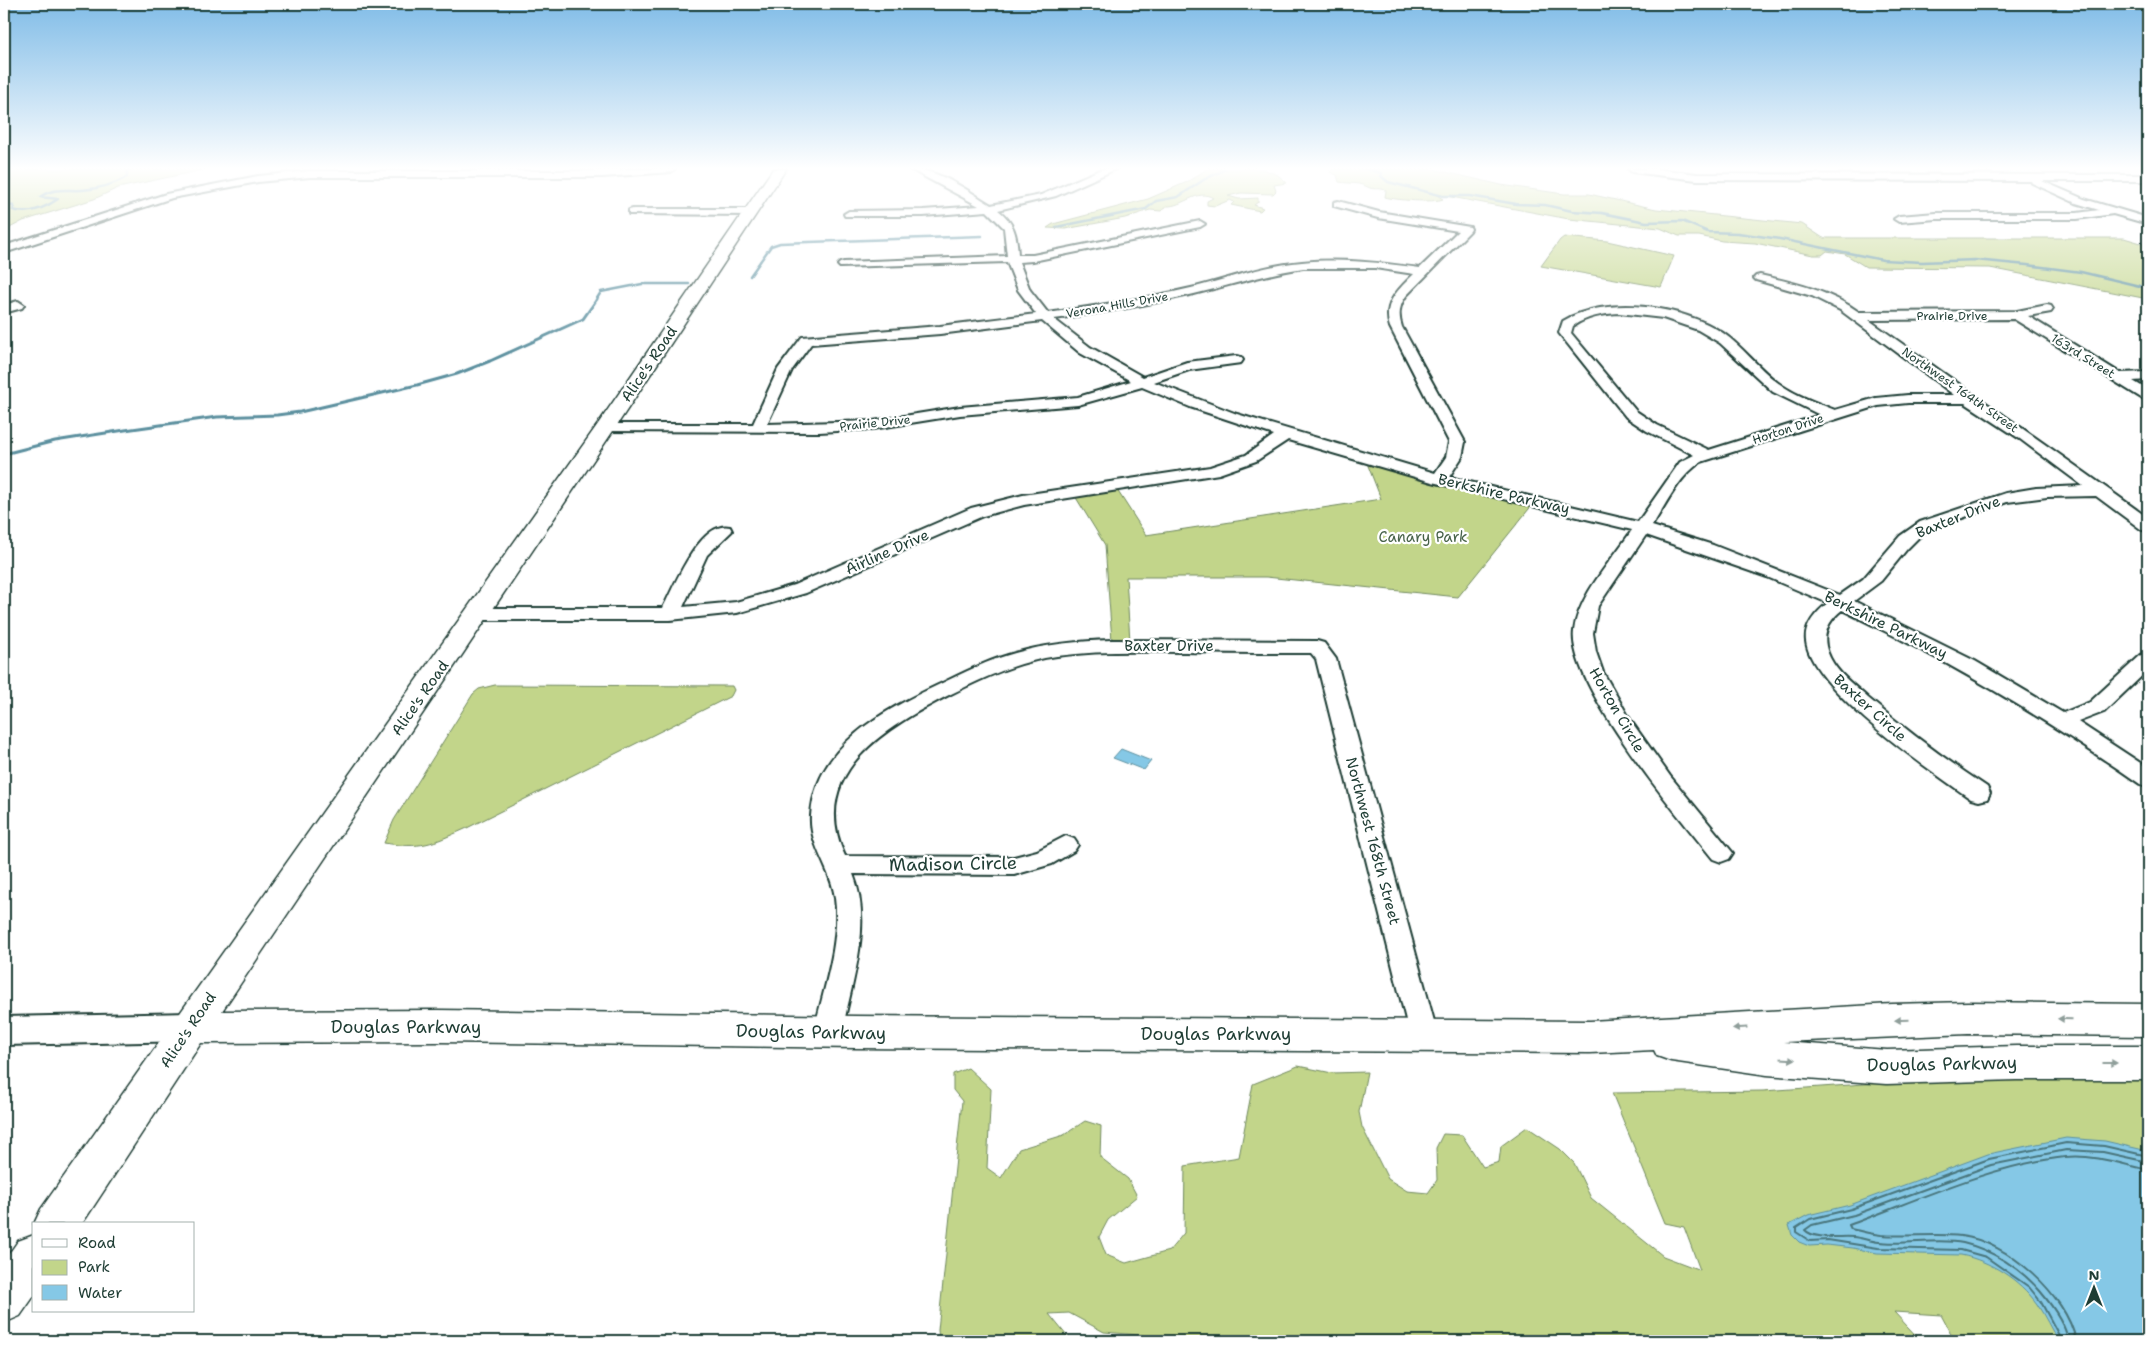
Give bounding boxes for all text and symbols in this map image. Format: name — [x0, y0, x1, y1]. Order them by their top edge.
street label: Verona Hills Drive — [1065, 288, 1170, 322]
street label: Prairie Drive — [1916, 308, 1988, 324]
street label: Alice's Road — [616, 322, 682, 406]
street label: 163rd Street — [2048, 330, 2118, 382]
street label: Northwest 164th Street — [1899, 344, 2021, 436]
street label: Horton Drive — [1750, 410, 1826, 448]
street label: Prairie Drive — [839, 411, 911, 435]
street label: Berkshire Parkway — [1436, 469, 1572, 519]
street label: Baxter Drive — [1913, 491, 2003, 543]
street label: Airline Drive — [842, 525, 932, 579]
park label: Canary Park — [1378, 527, 1468, 547]
street label: Berkshire Parkway — [1821, 587, 1951, 663]
street label: Baxter Drive — [1124, 636, 1214, 656]
street label: Alice's Road — [387, 656, 454, 740]
street label: Horton Circle — [1585, 664, 1649, 756]
street label: Baxter Circle — [1829, 670, 1911, 746]
street label: Northwest 168th Street — [1341, 755, 1405, 927]
street label: Madison Circle — [889, 851, 1017, 877]
street label: Alice's Road — [155, 988, 221, 1072]
street label: Douglas Parkway — [331, 1015, 481, 1039]
one-way arrow — [2057, 1015, 2073, 1023]
one-way arrow — [1894, 1016, 1910, 1024]
street label: Douglas Parkway — [736, 1019, 886, 1045]
street label: Douglas Parkway — [1141, 1022, 1291, 1046]
one-way arrow — [1732, 1024, 1748, 1032]
street label: Douglas Parkway — [1867, 1051, 2017, 1077]
one-way arrow — [1780, 1056, 1796, 1064]
one-way arrow — [2103, 1059, 2119, 1067]
legend — [32, 1222, 195, 1312]
text: Road — [78, 1233, 116, 1253]
text: Park — [78, 1257, 110, 1277]
north arrow — [2070, 1262, 2120, 1312]
text: N — [2088, 1266, 2100, 1284]
text: Water — [78, 1283, 122, 1303]

